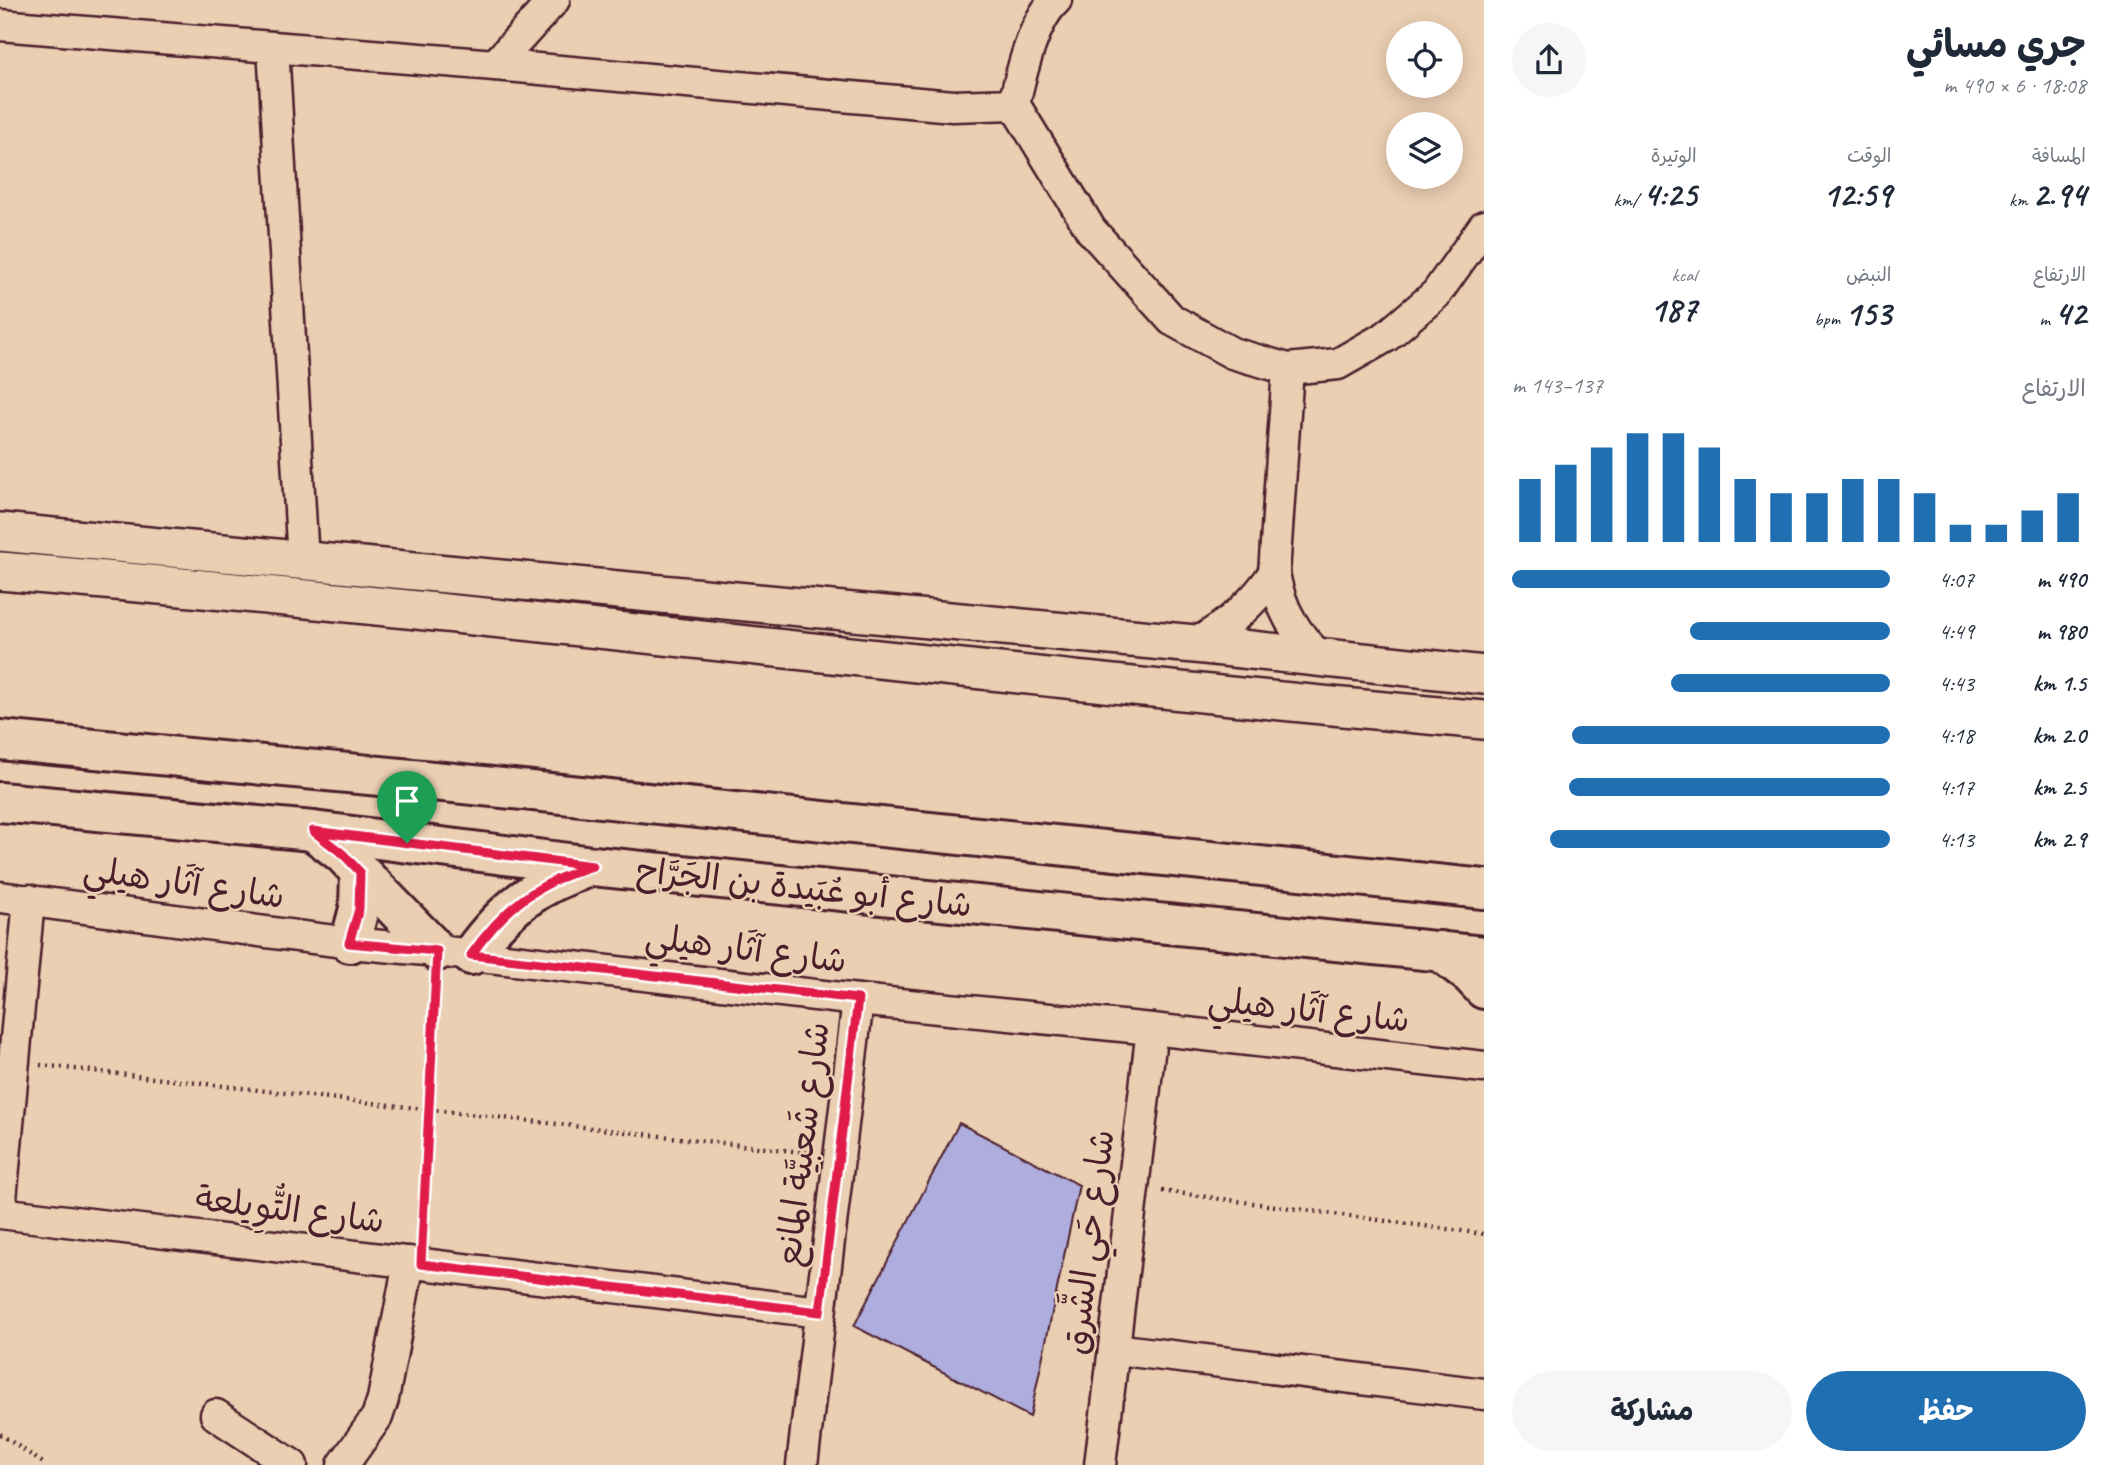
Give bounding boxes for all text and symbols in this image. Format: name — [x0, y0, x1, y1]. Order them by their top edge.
map controls — [1386, 21, 1463, 189]
button: locate — [1386, 21, 1463, 98]
text: جري مسائي — [1906, 21, 2086, 68]
button: share — [1512, 23, 1586, 97]
text: 18:08 · 6 × 490 m — [1943, 71, 2086, 100]
button: layers — [1386, 112, 1463, 189]
text: الوتيرة — [1651, 144, 1697, 168]
text: الوقت — [1847, 144, 1891, 168]
text: المسافة — [2032, 144, 2086, 168]
text: 4:25 — [1643, 172, 1697, 217]
text: 12:59 — [1822, 172, 1891, 217]
text: 2.94 — [2032, 172, 2086, 217]
text: /km — [1614, 188, 1643, 212]
text: km — [2009, 188, 2032, 212]
text: kcal — [1672, 263, 1697, 287]
text: النبض — [1846, 263, 1891, 287]
text: الارتفاع — [2033, 263, 2086, 287]
text: 187 — [1650, 287, 1697, 332]
text: 153 — [1845, 291, 1891, 336]
text: 42 — [2054, 291, 2086, 336]
text: bpm — [1814, 307, 1845, 331]
text: m — [2039, 307, 2054, 331]
text: 137–143 m — [1512, 371, 1603, 400]
text: الارتفاع — [2022, 374, 2086, 403]
text: 4:07 — [1938, 565, 1974, 594]
text: 490 m — [2037, 565, 2086, 594]
text: 4:49 — [1938, 617, 1974, 646]
text: 980 m — [2037, 617, 2086, 646]
text: 4:43 — [1938, 669, 1974, 698]
text: 1.5 km — [2033, 669, 2086, 698]
text: 4:18 — [1938, 721, 1974, 750]
text: 2.0 km — [2032, 721, 2086, 750]
pin — [377, 771, 437, 843]
text: 4:17 — [1938, 773, 1974, 802]
text: 2.5 km — [2033, 773, 2086, 802]
icon: arrive — [388, 782, 426, 820]
text: 4:13 — [1938, 825, 1974, 854]
text: 2.9 km — [2033, 825, 2086, 854]
street label: شارع آثَار هيلي — [79, 846, 287, 927]
street label: شارع أبو عُبَيدة بن الجَرَّاح — [634, 847, 974, 930]
street label: شارع آثَار هيلي — [642, 914, 849, 991]
street label: شارع آثَار هيلي — [1205, 977, 1412, 1050]
street label: شارع شَعبيَّة المانع — [765, 1019, 842, 1269]
street label: شارع حَي الشَّرق — [1048, 1126, 1133, 1358]
street label: شارع التُّوِيلعة — [192, 1172, 387, 1249]
button: مشاركة — [1512, 1371, 1792, 1451]
button: حفظ — [1806, 1371, 2086, 1451]

